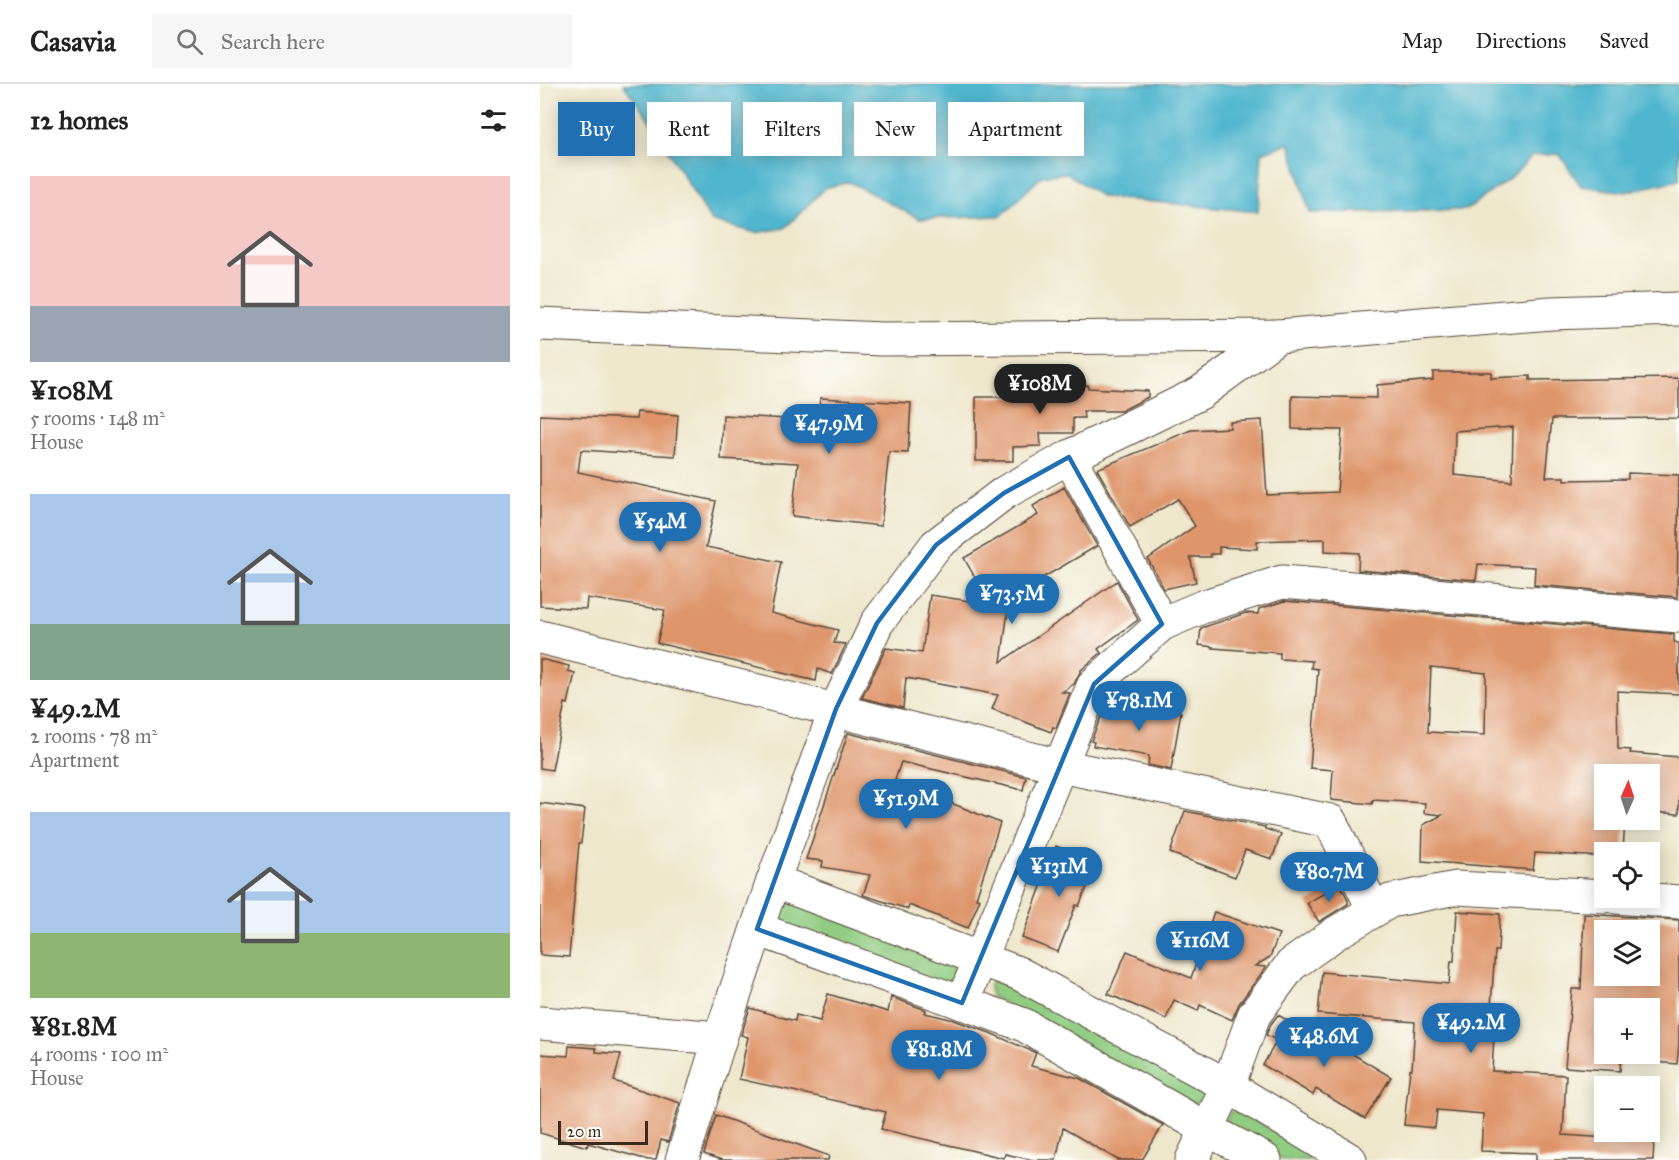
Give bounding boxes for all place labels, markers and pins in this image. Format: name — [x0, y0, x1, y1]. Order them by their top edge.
pin: ¥108M — [998, 364, 1082, 415]
pin: ¥47.9M — [780, 404, 878, 455]
pin: ¥54M — [624, 502, 696, 553]
pin: ¥73.5M — [963, 574, 1061, 625]
pin: ¥78.1M — [1090, 681, 1188, 732]
pin: ¥51.9M — [857, 779, 955, 830]
pin: ¥131M — [1017, 847, 1101, 898]
pin: ¥80.7M — [1280, 852, 1378, 903]
pin: ¥116M — [1158, 921, 1242, 972]
pin: ¥49.2M — [1422, 1003, 1520, 1054]
pin: ¥48.6M — [1275, 1017, 1373, 1068]
pin: ¥81.8M — [890, 1030, 988, 1081]

